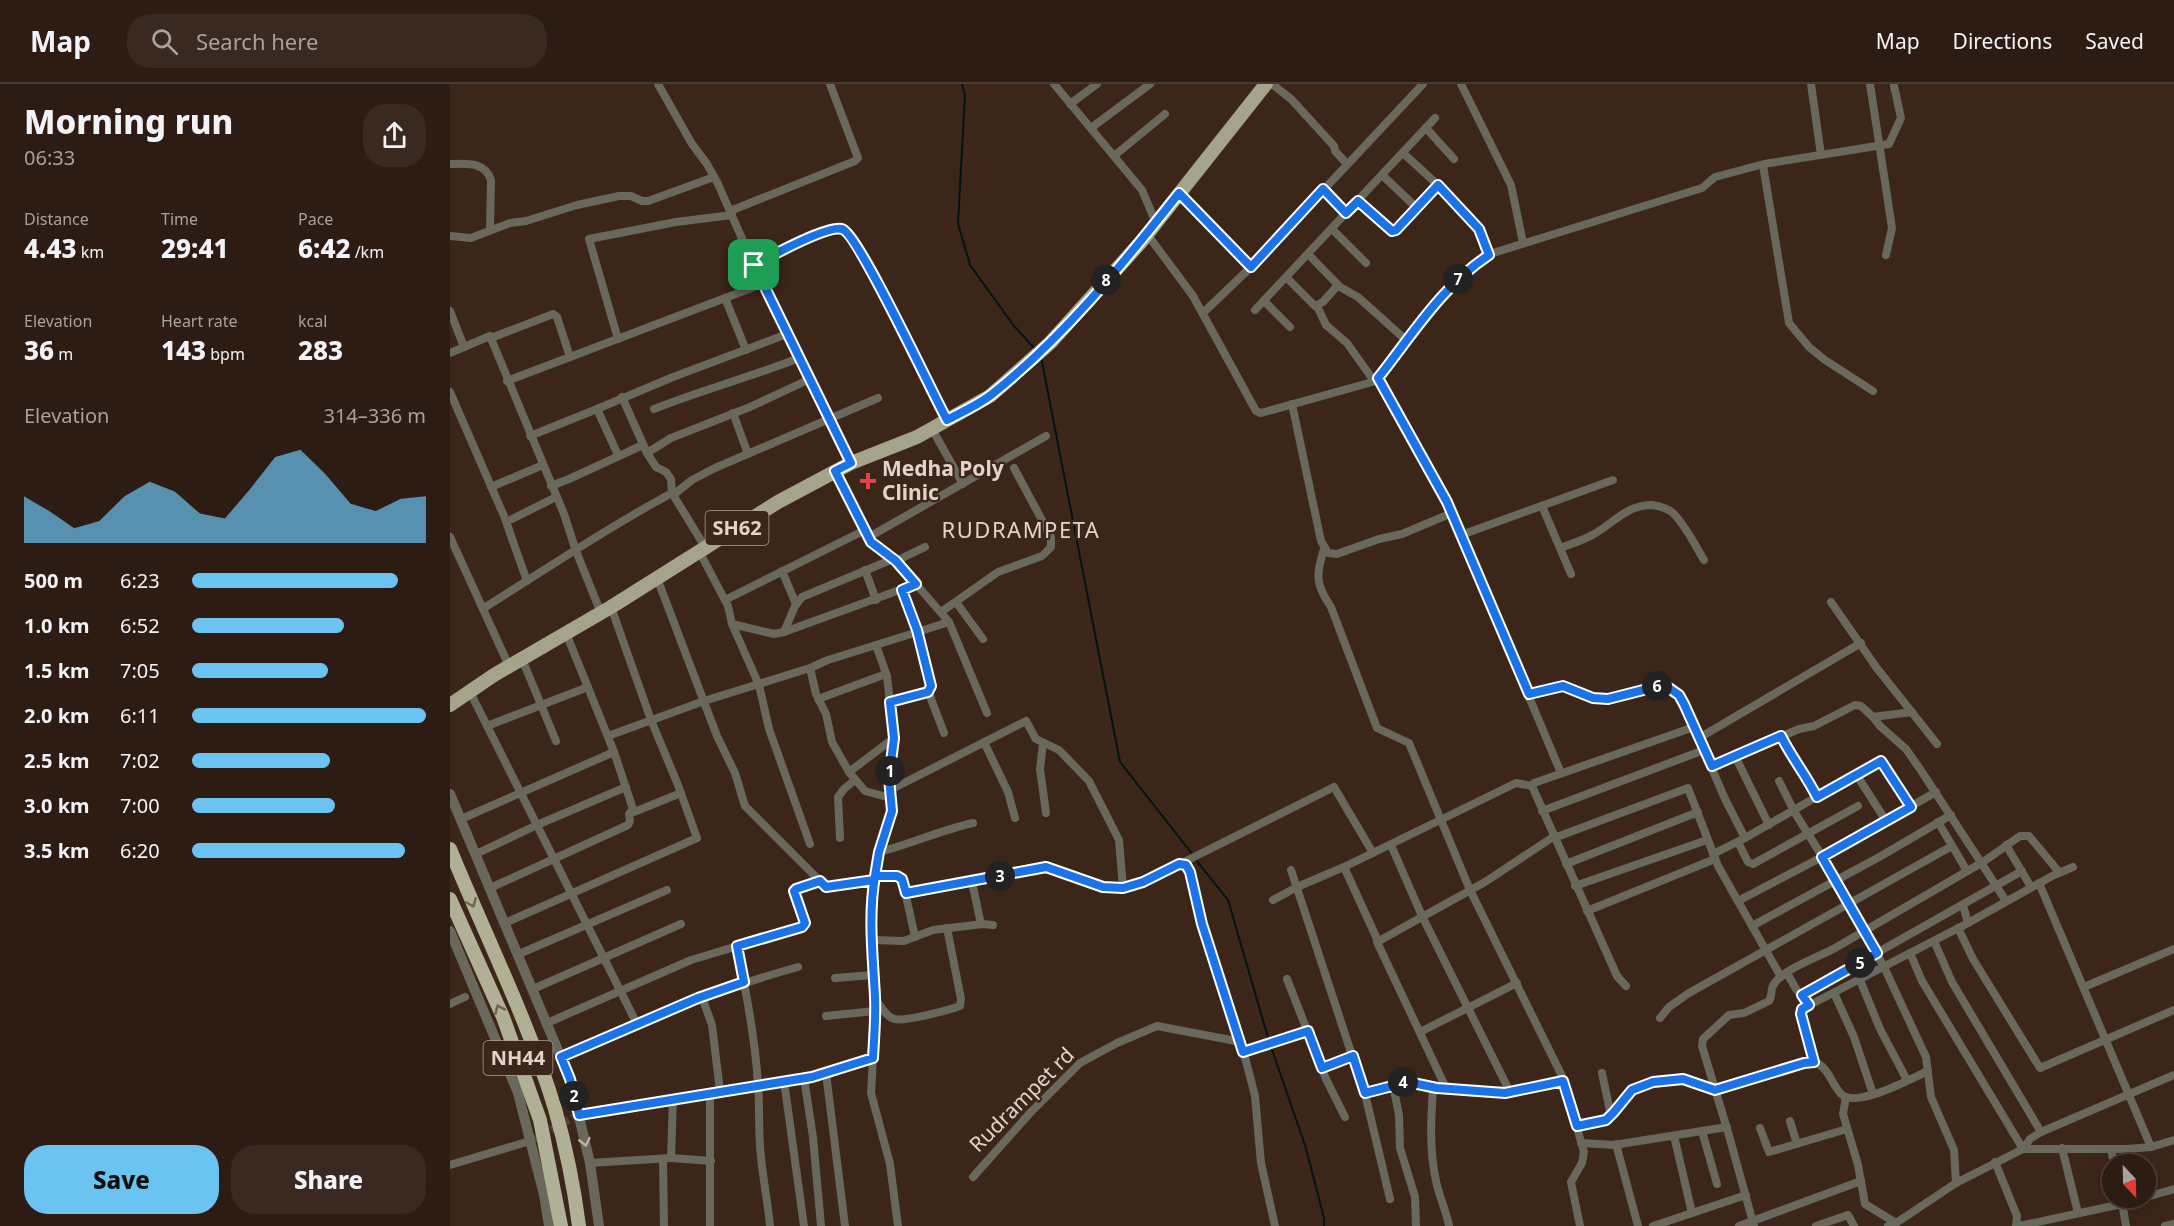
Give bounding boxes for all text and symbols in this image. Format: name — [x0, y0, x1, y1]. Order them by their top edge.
search box — [127, 14, 547, 68]
text: Map — [30, 22, 91, 60]
icon: search — [148, 25, 181, 58]
text: Search here — [196, 26, 318, 56]
text: Map — [1876, 27, 1920, 55]
text: Directions — [1953, 27, 2052, 55]
text: Saved — [2085, 27, 2144, 55]
text: Morning run — [24, 99, 233, 144]
button: share — [363, 104, 426, 167]
text: 06:33 — [24, 144, 75, 171]
text: Distance — [24, 208, 89, 230]
text: Time — [161, 208, 198, 230]
text: Pace — [298, 208, 333, 230]
text: 4.43 — [24, 230, 77, 266]
text: 29:41 — [161, 230, 229, 266]
text: 6:42 — [298, 230, 351, 266]
pin — [728, 239, 779, 290]
text: km — [77, 241, 104, 263]
text: /km — [351, 241, 384, 263]
icon: arrive — [737, 248, 770, 281]
pin: 7 — [1443, 264, 1473, 294]
pin: 8 — [1091, 265, 1121, 295]
text: 7 — [1453, 268, 1463, 290]
text: 8 — [1101, 269, 1111, 291]
text: Elevation — [24, 310, 92, 332]
text: Heart rate — [161, 310, 237, 332]
text: kcal — [298, 310, 327, 332]
text: 36 — [24, 332, 54, 368]
text: 143 — [161, 332, 206, 368]
text: 283 — [298, 332, 343, 368]
text: m — [54, 343, 73, 365]
text: bpm — [206, 343, 245, 365]
text: Elevation — [24, 402, 109, 429]
text: 314–336 m — [323, 402, 426, 429]
place label: Medha Poly Clinic — [882, 454, 1004, 506]
marker: Medha Poly Clinic — [859, 472, 877, 490]
road number: SH62 — [706, 511, 768, 545]
district label: RUDRAMPETA — [942, 514, 1100, 544]
text: 500 m — [24, 567, 83, 594]
text: 6:23 — [120, 567, 160, 594]
text: 1.0 km — [24, 612, 90, 639]
text: 6:52 — [120, 612, 160, 639]
text: 1.5 km — [24, 657, 90, 684]
text: 7:05 — [120, 657, 160, 684]
pin: 6 — [1642, 671, 1672, 701]
text: 6 — [1652, 675, 1662, 697]
text: 2.0 km — [24, 702, 90, 729]
text: 6:11 — [120, 702, 160, 729]
text: 2.5 km — [24, 747, 90, 774]
text: 7:02 — [120, 747, 160, 774]
pin: 1 — [875, 756, 905, 786]
text: 1 — [885, 760, 895, 782]
text: 3.0 km — [24, 792, 90, 819]
text: 7:00 — [120, 792, 160, 819]
text: 3.5 km — [24, 837, 90, 864]
text: 6:20 — [120, 837, 160, 864]
pin: 3 — [985, 861, 1015, 891]
text: 3 — [995, 865, 1005, 887]
one-way arrow — [465, 897, 477, 908]
pin: 5 — [1845, 948, 1875, 978]
text: 5 — [1855, 952, 1865, 974]
one-way arrow — [494, 1004, 506, 1015]
road number: NH44 — [484, 1041, 553, 1075]
street label: Rudrampet rd — [963, 1041, 1080, 1158]
pin: 4 — [1388, 1067, 1418, 1097]
text: 4 — [1398, 1071, 1408, 1093]
pin: 2 — [559, 1081, 589, 1111]
text: 2 — [569, 1085, 579, 1107]
one-way arrow — [577, 1137, 590, 1147]
button: Save — [24, 1145, 219, 1214]
button: Share — [231, 1145, 426, 1214]
north arrow — [2102, 1154, 2156, 1208]
map controls — [2102, 1154, 2156, 1208]

